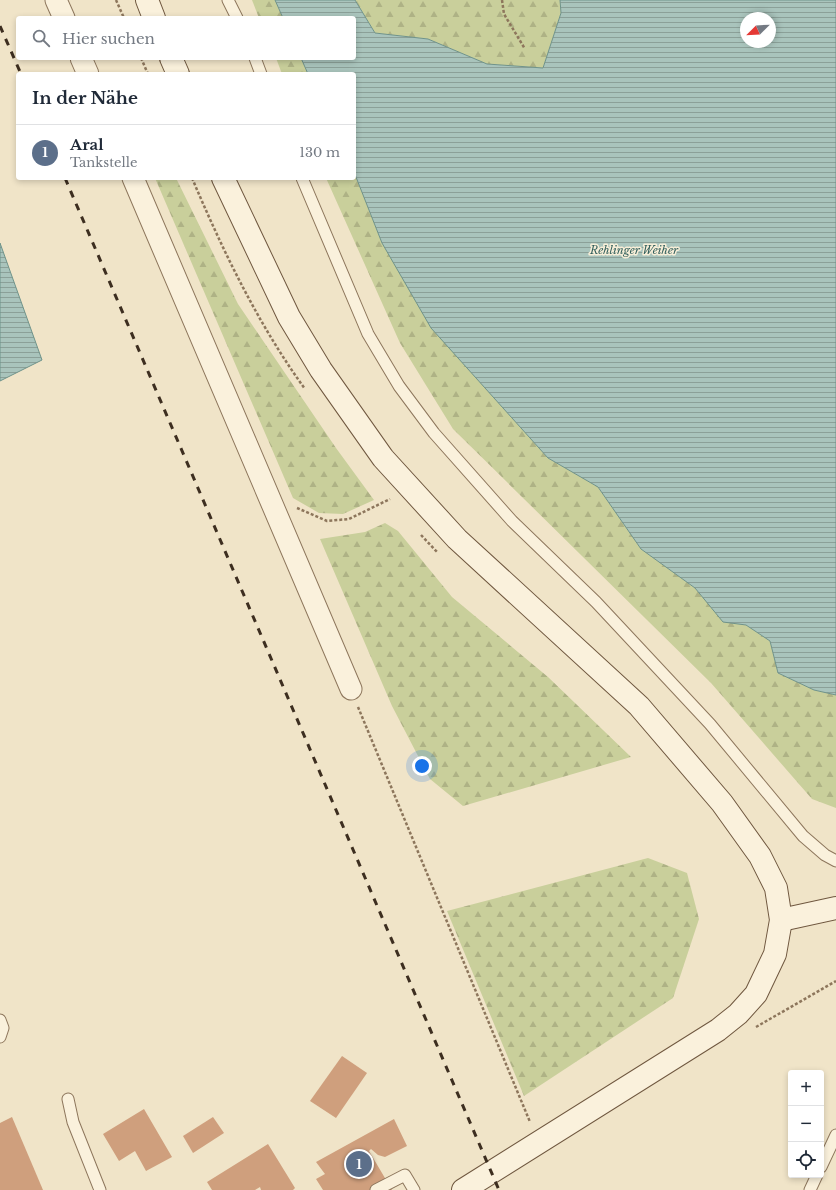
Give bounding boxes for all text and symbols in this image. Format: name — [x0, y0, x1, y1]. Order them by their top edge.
north arrow — [740, 12, 776, 48]
search box — [16, 16, 356, 60]
icon: search — [30, 27, 52, 49]
text: Hier suchen — [62, 29, 155, 48]
text: In der Nähe — [32, 88, 138, 109]
text: Aral — [70, 135, 104, 154]
text: 1 — [42, 144, 48, 161]
text: 130 m — [299, 144, 340, 161]
text: Tankstelle — [70, 154, 137, 171]
water label: Rehlinger Weiher — [589, 243, 679, 257]
your location — [412, 756, 432, 776]
map controls — [788, 1070, 824, 1178]
button: + — [788, 1070, 824, 1106]
button: − — [788, 1106, 824, 1142]
button: locate — [788, 1142, 824, 1178]
pin: 1 — [346, 1149, 372, 1179]

